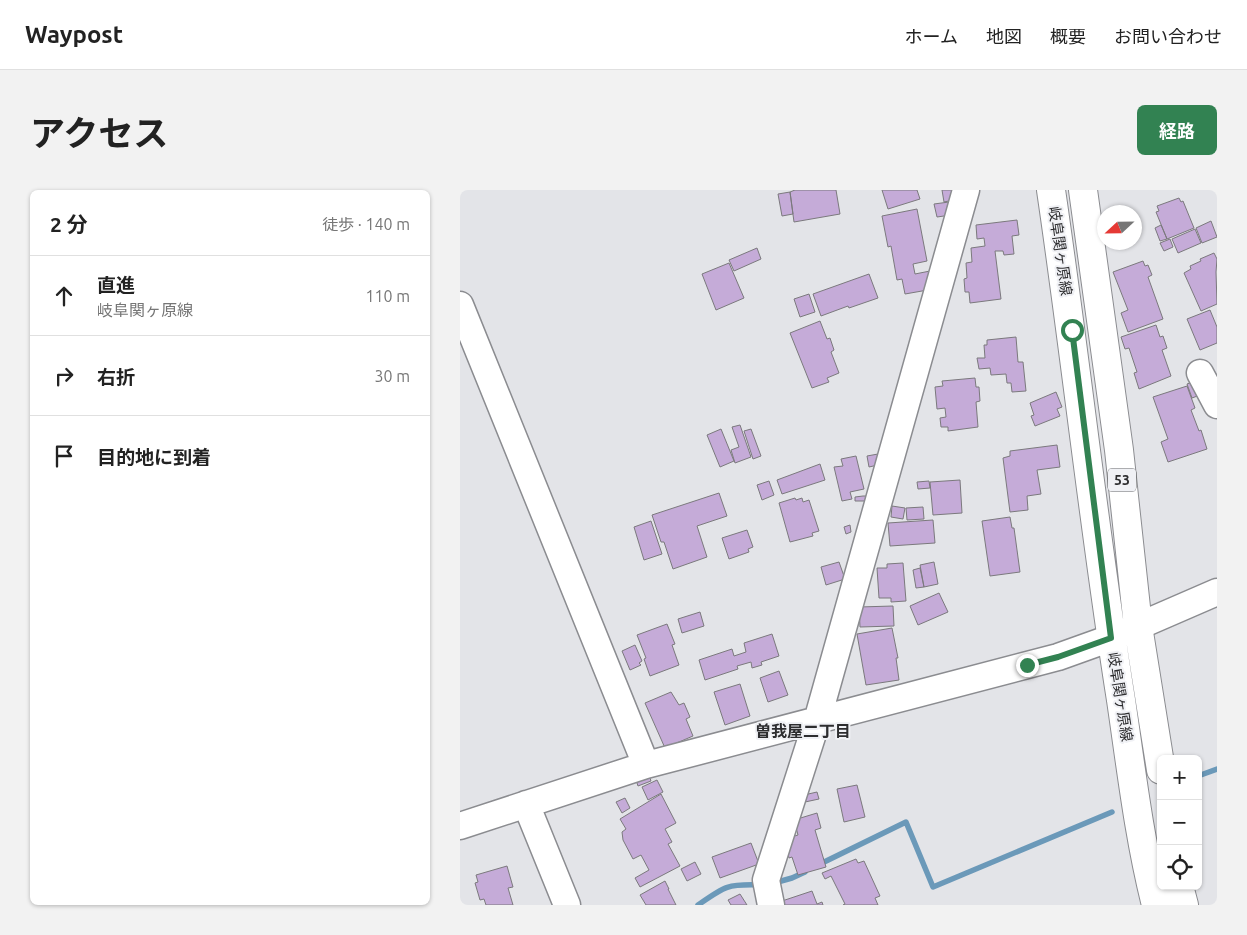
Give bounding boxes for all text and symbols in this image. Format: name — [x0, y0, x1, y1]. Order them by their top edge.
text: Waypost — [25, 21, 123, 48]
text: ホーム — [905, 26, 958, 46]
text: 地図 — [986, 26, 1022, 46]
text: 概要 — [1050, 26, 1086, 46]
text: お問い合わせ — [1114, 26, 1222, 46]
button: 経路 — [1137, 105, 1217, 155]
text: アクセス — [30, 113, 168, 153]
street label: 岐阜関ヶ原線 — [1046, 205, 1075, 297]
north arrow — [1097, 205, 1142, 250]
text: 2 分 — [50, 212, 88, 236]
text: 徒歩 · 140 m — [322, 215, 410, 233]
text: 直進 — [97, 274, 135, 296]
icon: ahead — [50, 282, 78, 310]
text: 110 m — [365, 287, 410, 305]
text: 岐阜関ヶ原線 — [97, 301, 193, 319]
route start — [1061, 319, 1084, 342]
icon: right — [50, 362, 78, 390]
text: 右折 — [97, 366, 135, 388]
text: 30 m — [374, 367, 410, 385]
icon: arrive — [50, 442, 78, 470]
text: 目的地に到着 — [97, 446, 211, 468]
road number: 53 — [1108, 468, 1136, 492]
street label: 岐阜関ヶ原線 — [1105, 651, 1136, 743]
route end — [1016, 654, 1039, 677]
district label: 曽我屋二丁目 — [755, 722, 851, 740]
map controls — [1157, 755, 1202, 890]
button: + — [1157, 755, 1202, 800]
button: − — [1157, 800, 1202, 845]
button: locate — [1157, 845, 1202, 890]

